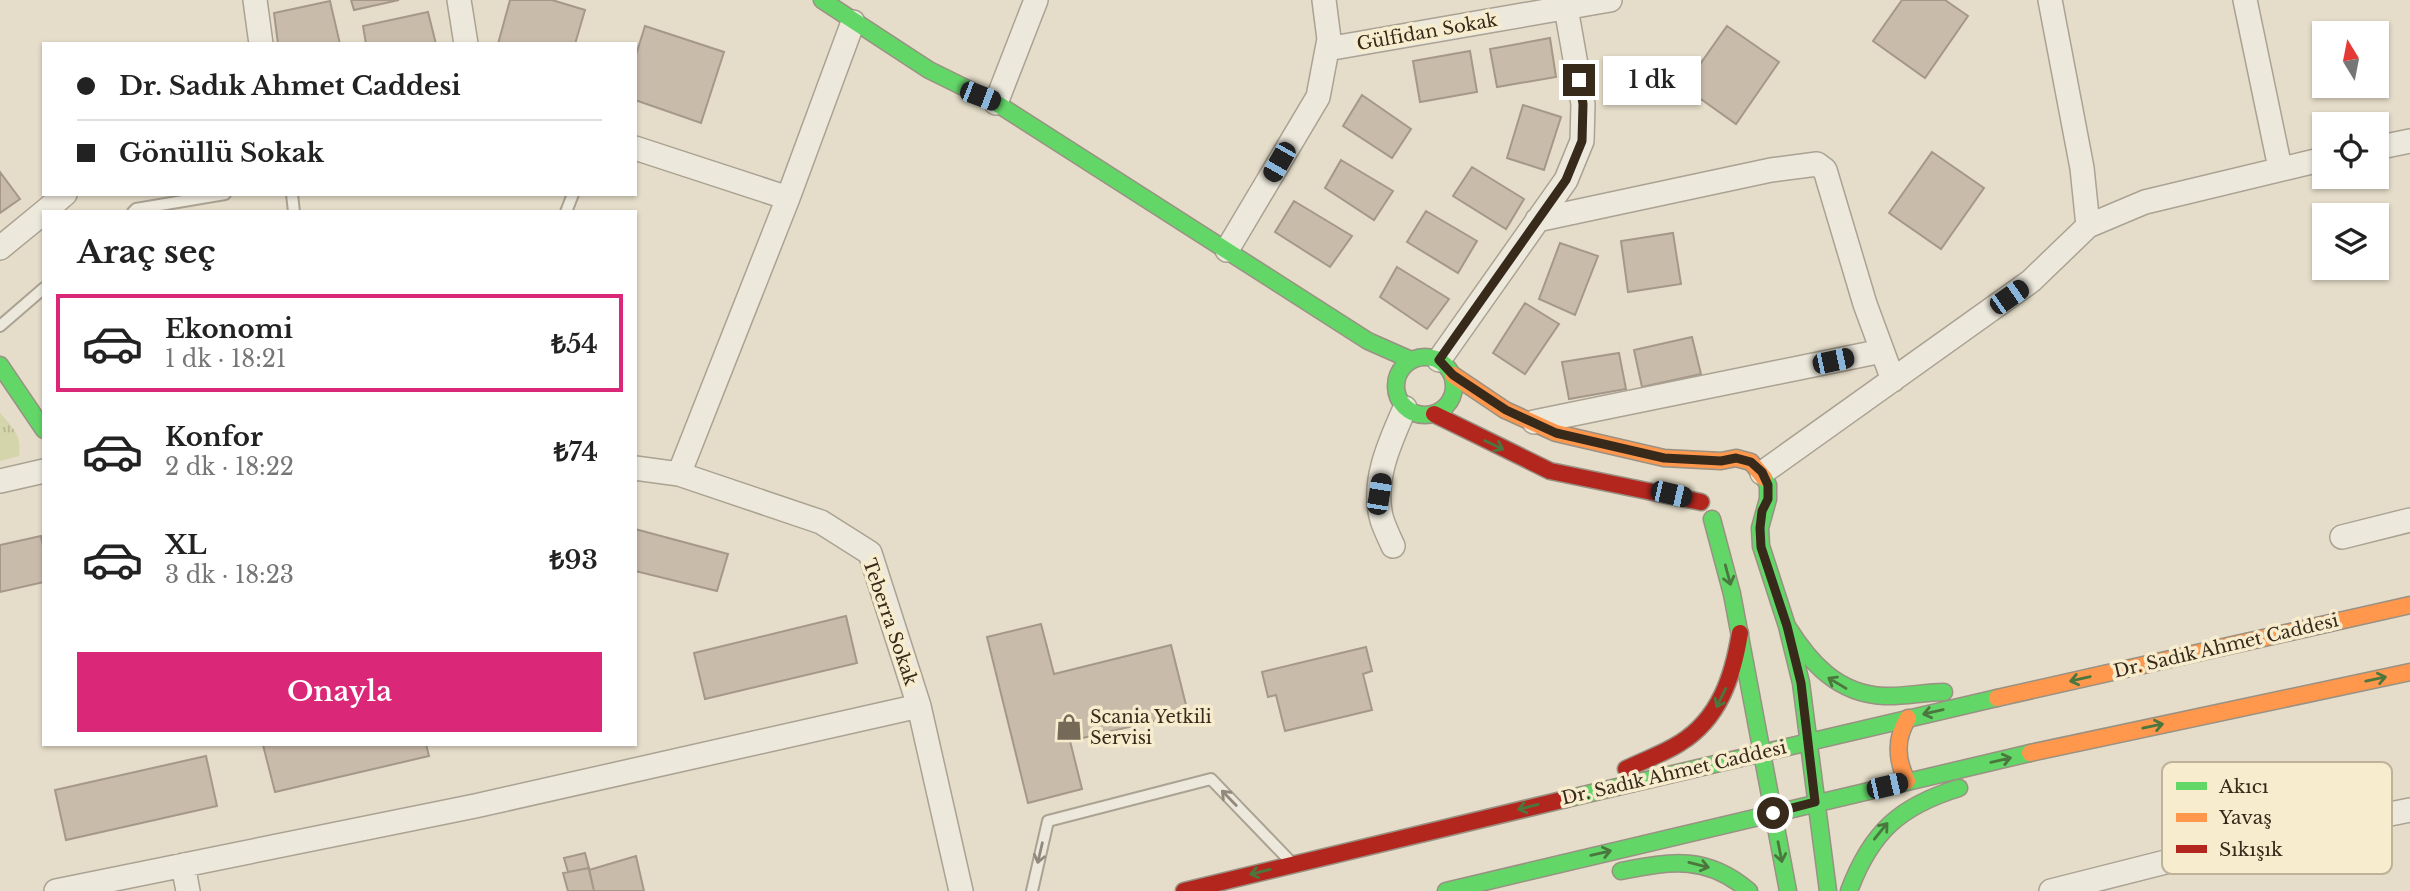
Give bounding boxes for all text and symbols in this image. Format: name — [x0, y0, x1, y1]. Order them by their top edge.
street label: Gülfidan Sokak — [1355, 9, 1499, 55]
north arrow — [2312, 21, 2389, 98]
map controls — [2312, 21, 2389, 280]
callout: 1 dk — [1604, 56, 1702, 104]
route end — [1563, 64, 1595, 96]
text: 1 dk — [1628, 66, 1676, 94]
text: Dr. Sadık Ahmet Caddesi — [119, 70, 461, 102]
car — [957, 79, 1004, 113]
button: locate — [2312, 112, 2389, 189]
text: Gönüllü Sokak — [119, 137, 324, 169]
car — [1260, 139, 1299, 185]
button: layers — [2312, 203, 2389, 280]
text: Araç seç — [77, 232, 215, 272]
car — [1986, 276, 2033, 318]
icon: car — [81, 312, 144, 375]
text: Ekonomi — [165, 313, 293, 345]
text: ₺54 — [551, 328, 598, 360]
text: 1 dk · 18:21 — [165, 345, 286, 373]
car — [1811, 346, 1856, 376]
icon: car — [81, 420, 144, 483]
text: Konfor — [165, 421, 263, 453]
text: ₺74 — [554, 436, 598, 468]
one-way arrow — [1483, 439, 1505, 452]
text: 2 dk · 18:22 — [165, 453, 294, 481]
car — [1366, 472, 1393, 516]
car — [1649, 479, 1694, 509]
icon: car — [81, 528, 144, 591]
text: XL — [165, 529, 207, 561]
text: ₺93 — [549, 544, 598, 576]
street label: Teberra Sokak — [858, 556, 922, 688]
text: 3 dk · 18:23 — [165, 561, 294, 589]
one-way arrow — [1722, 564, 1735, 586]
street label: Dr. Sadık Ahmet Caddesi — [2111, 609, 2341, 683]
button: Onayla — [77, 652, 602, 732]
one-way arrow — [2364, 671, 2387, 685]
one-way arrow — [2070, 673, 2092, 686]
one-way arrow — [1828, 675, 1848, 689]
one-way arrow — [1714, 687, 1728, 708]
place label: Scania Yetkili Servisi — [1090, 706, 1212, 749]
one-way arrow — [1923, 707, 1945, 720]
shop icon: Scania Yetkili Servisi — [1054, 712, 1084, 742]
one-way arrow — [2141, 718, 2164, 732]
street label: Dr. Sadık Ahmet Caddesi — [1559, 736, 1789, 810]
one-way arrow — [1989, 752, 2012, 766]
legend — [2162, 762, 2392, 874]
car — [1865, 771, 1910, 801]
text: Akıcı — [2218, 775, 2269, 798]
one-way arrow — [1220, 789, 1237, 806]
route start — [1757, 797, 1789, 829]
one-way arrow — [1517, 801, 1540, 814]
text: Yavaş — [2218, 806, 2272, 829]
one-way arrow — [1873, 823, 1889, 841]
text: Sıkışık — [2219, 838, 2283, 861]
one-way arrow — [1774, 840, 1788, 863]
one-way arrow — [1033, 841, 1047, 864]
one-way arrow — [1589, 846, 1612, 859]
one-way arrow — [1687, 858, 1710, 872]
one-way arrow — [1249, 866, 1272, 880]

